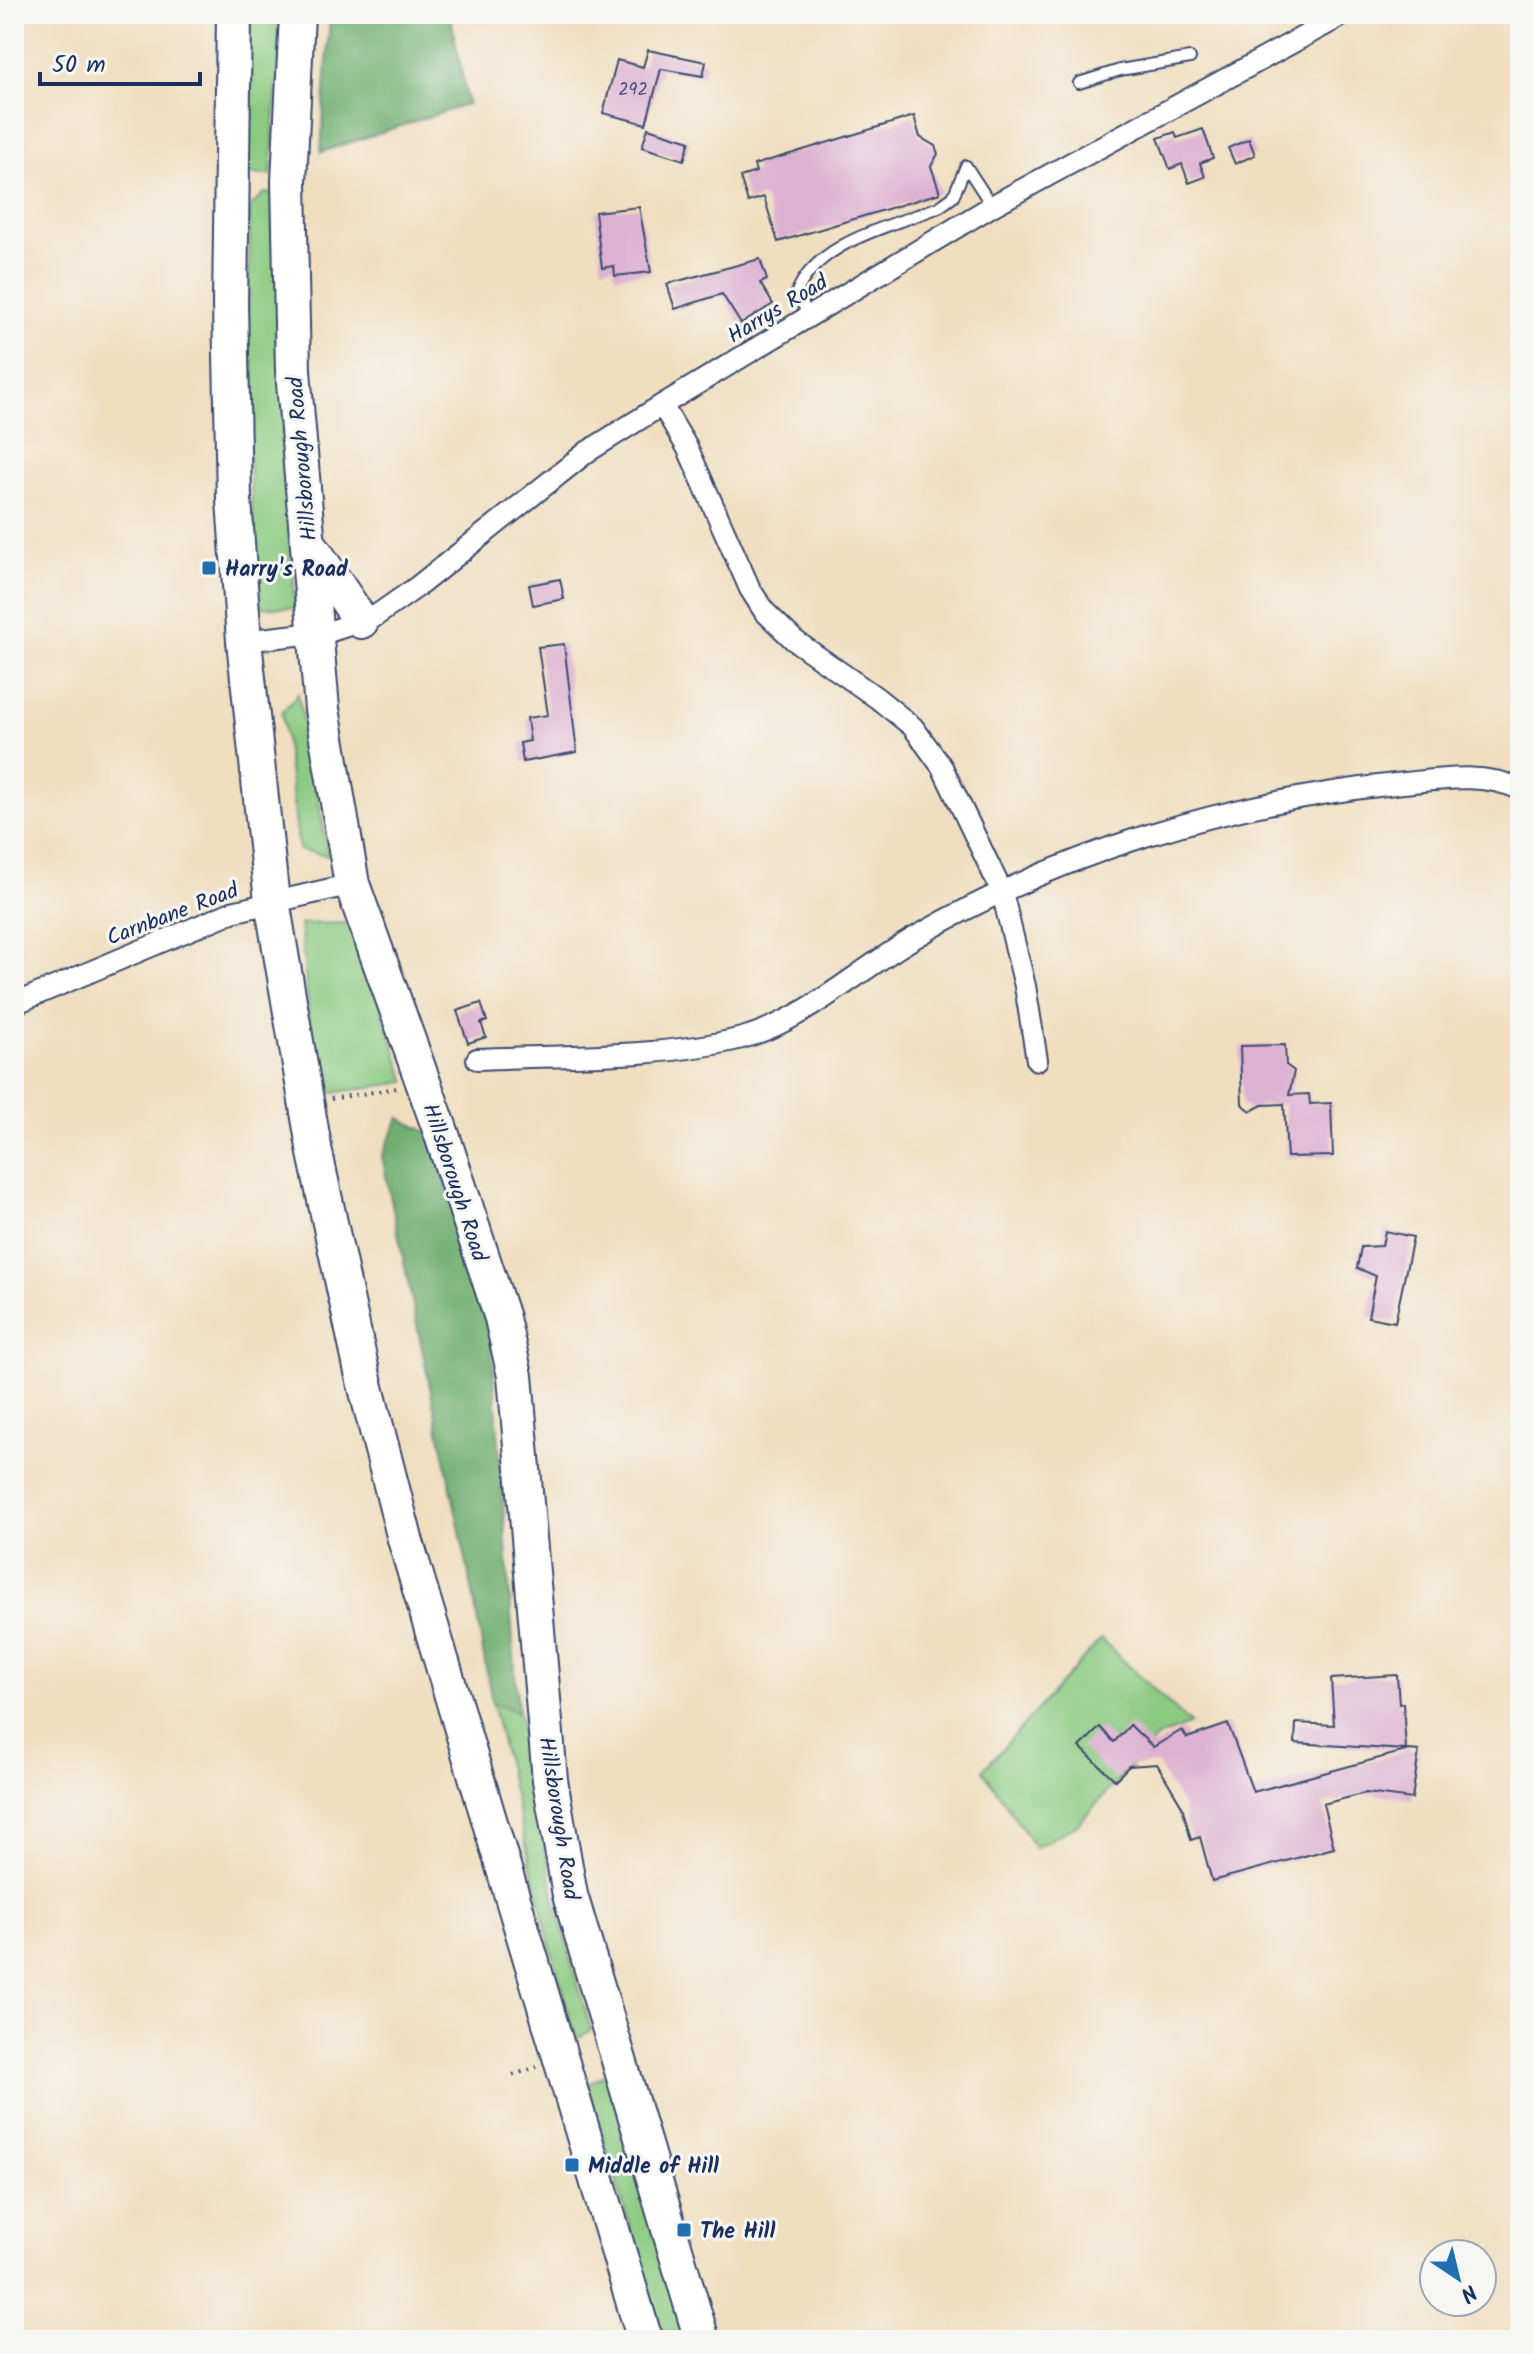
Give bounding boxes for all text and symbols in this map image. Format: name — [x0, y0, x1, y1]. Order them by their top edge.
scale bar — [40, 36, 200, 86]
text: 50 m — [52, 46, 106, 85]
house number: 292 — [618, 76, 648, 105]
street label: Harrys Road — [721, 266, 836, 354]
street label: Hillsborough Road — [279, 374, 328, 542]
place label: Harry's Road — [225, 553, 349, 588]
marker: Harry's Road — [200, 559, 218, 577]
street label: Carnbane Road — [102, 874, 245, 957]
street label: Hillsborough Road — [412, 1099, 496, 1267]
street label: Hillsborough Road — [527, 1734, 588, 1903]
place label: Middle of Hill — [588, 2150, 719, 2185]
marker: Middle of Hill — [563, 2156, 581, 2174]
place label: The Hill — [700, 2215, 775, 2250]
marker: The Hill — [675, 2221, 693, 2239]
north arrow — [1418, 2238, 1498, 2318]
text: N — [1452, 2274, 1484, 2311]

